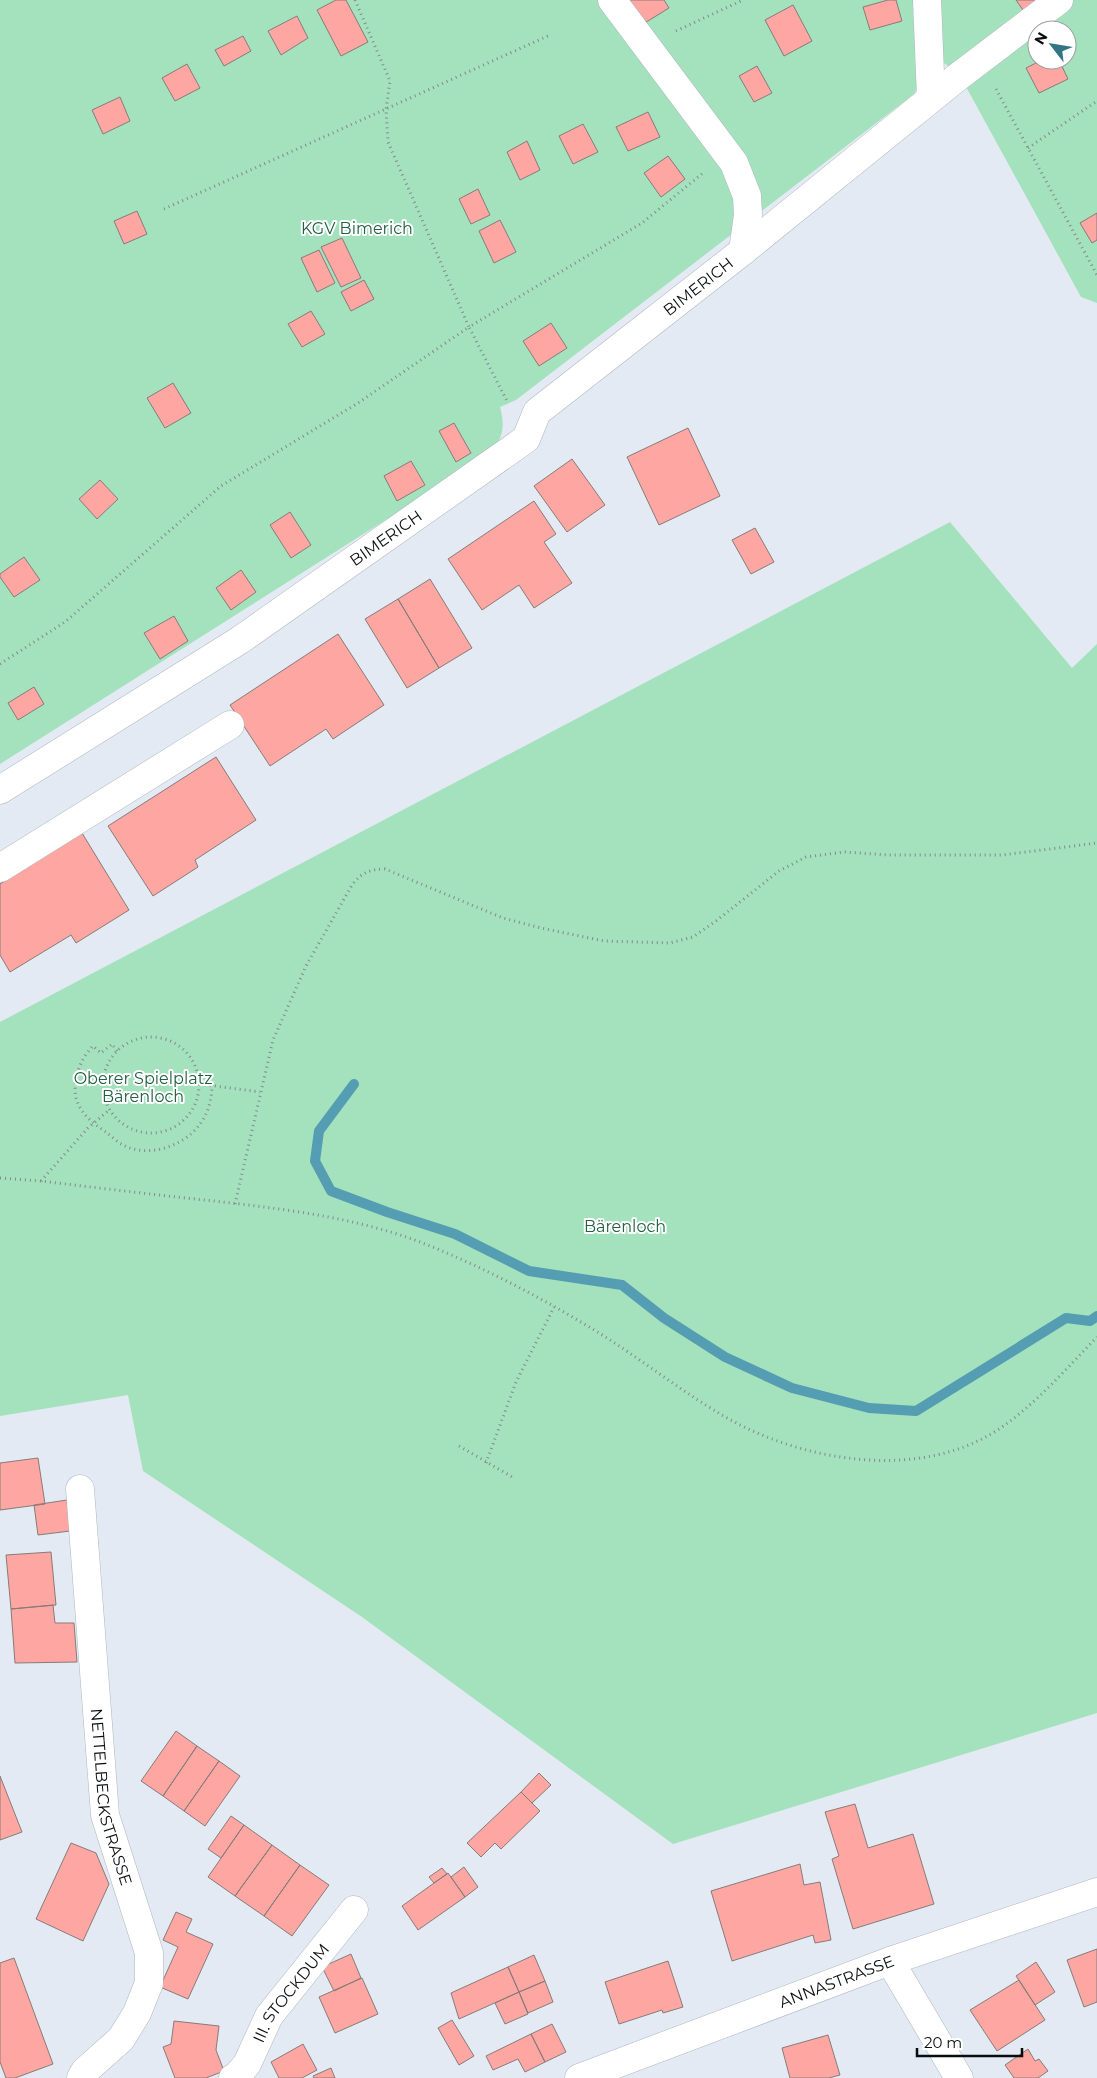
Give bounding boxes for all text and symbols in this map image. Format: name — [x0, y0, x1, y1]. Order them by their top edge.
north arrow — [1027, 20, 1077, 70]
text: N — [1030, 29, 1051, 48]
park label: KGV Bimerich — [301, 219, 413, 238]
street label: BIMERICH — [659, 253, 737, 319]
street label: BIMERICH — [346, 506, 425, 570]
park label: Oberer Spielplatz Bärenloch — [74, 1069, 212, 1106]
park label: Bärenloch — [584, 1217, 666, 1236]
street label: NETTELBECKSTRASSE — [87, 1708, 136, 1887]
street label: III. STOCKDUM — [249, 1940, 333, 2045]
street label: ANNASTRASSE — [776, 1951, 897, 2011]
scale bar — [917, 2026, 1022, 2058]
text: 20 m — [924, 2033, 962, 2052]

